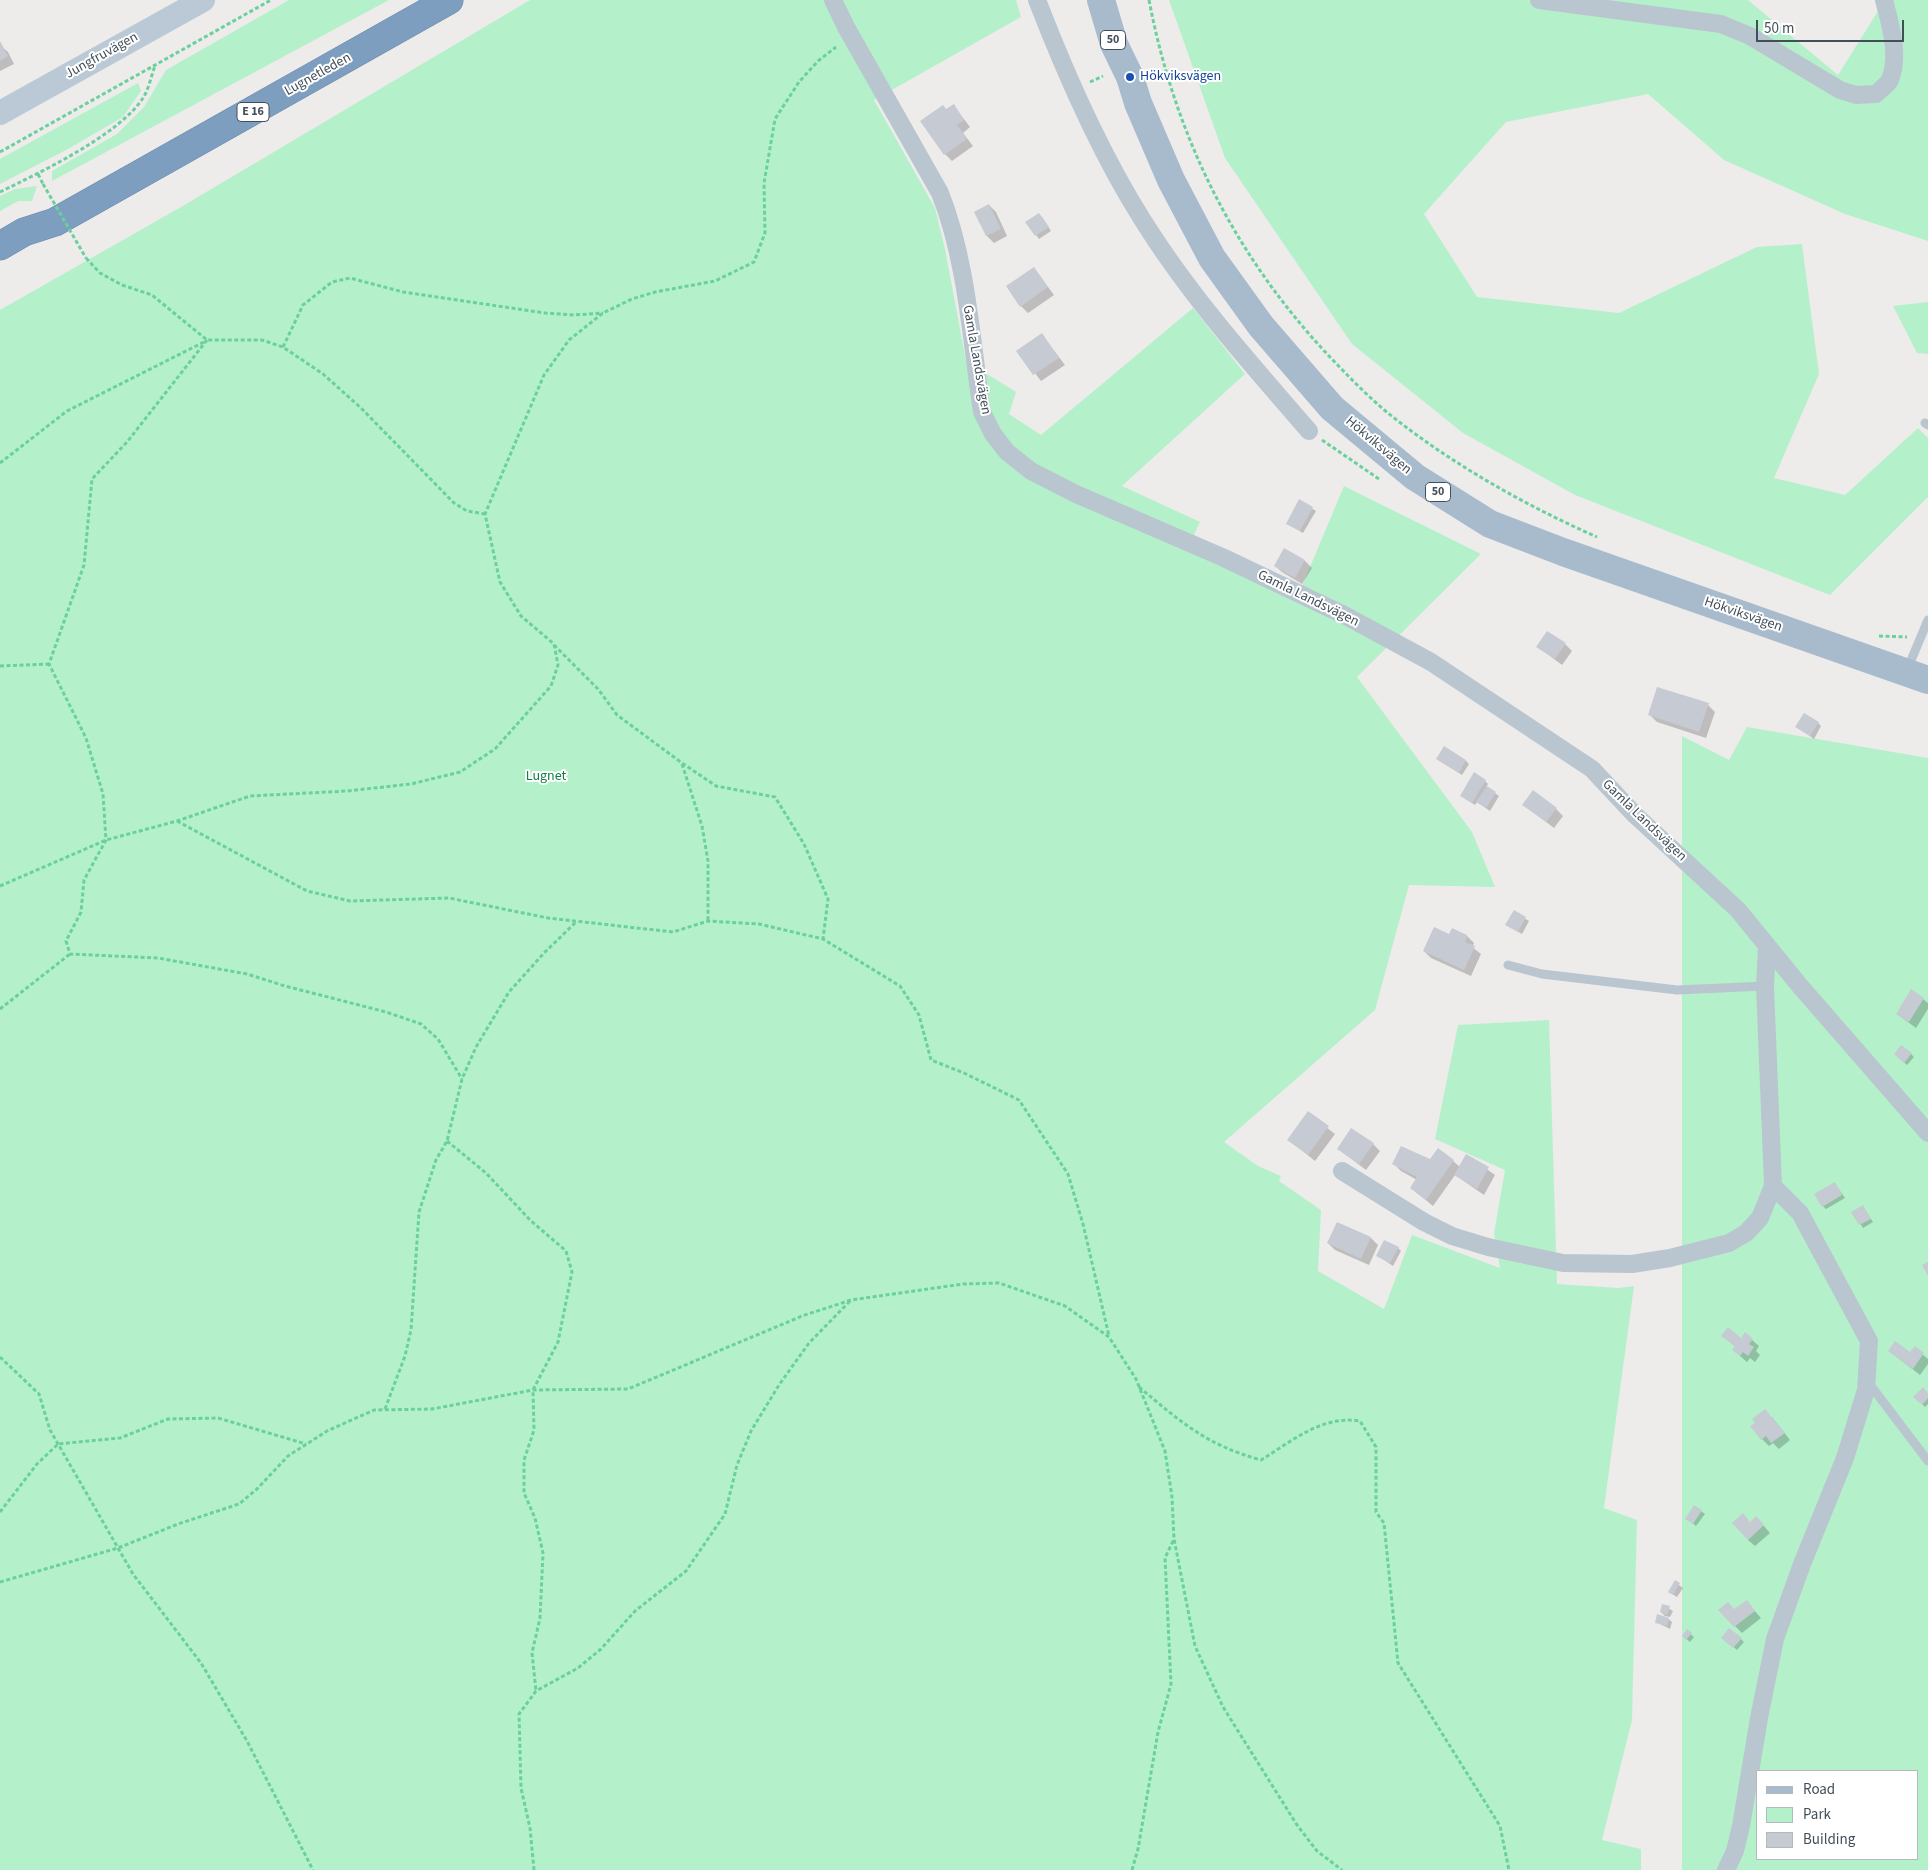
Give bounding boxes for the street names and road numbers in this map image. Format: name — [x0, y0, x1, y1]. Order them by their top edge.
street label: Jungfruvägen — [63, 29, 141, 83]
road number: 50 — [1100, 30, 1126, 50]
street label: Lugnetleden — [282, 50, 354, 100]
road number: E 16 — [237, 102, 269, 121]
street label: Gamla Landsvägen — [958, 304, 994, 416]
street label: Hökviksvägen — [1341, 413, 1415, 479]
road number: 50 — [1426, 482, 1450, 502]
street label: Gamla Landsvägen — [1255, 567, 1361, 631]
street label: Hökviksvägen — [1702, 594, 1784, 636]
street label: Gamla Landsvägen — [1598, 777, 1690, 865]

